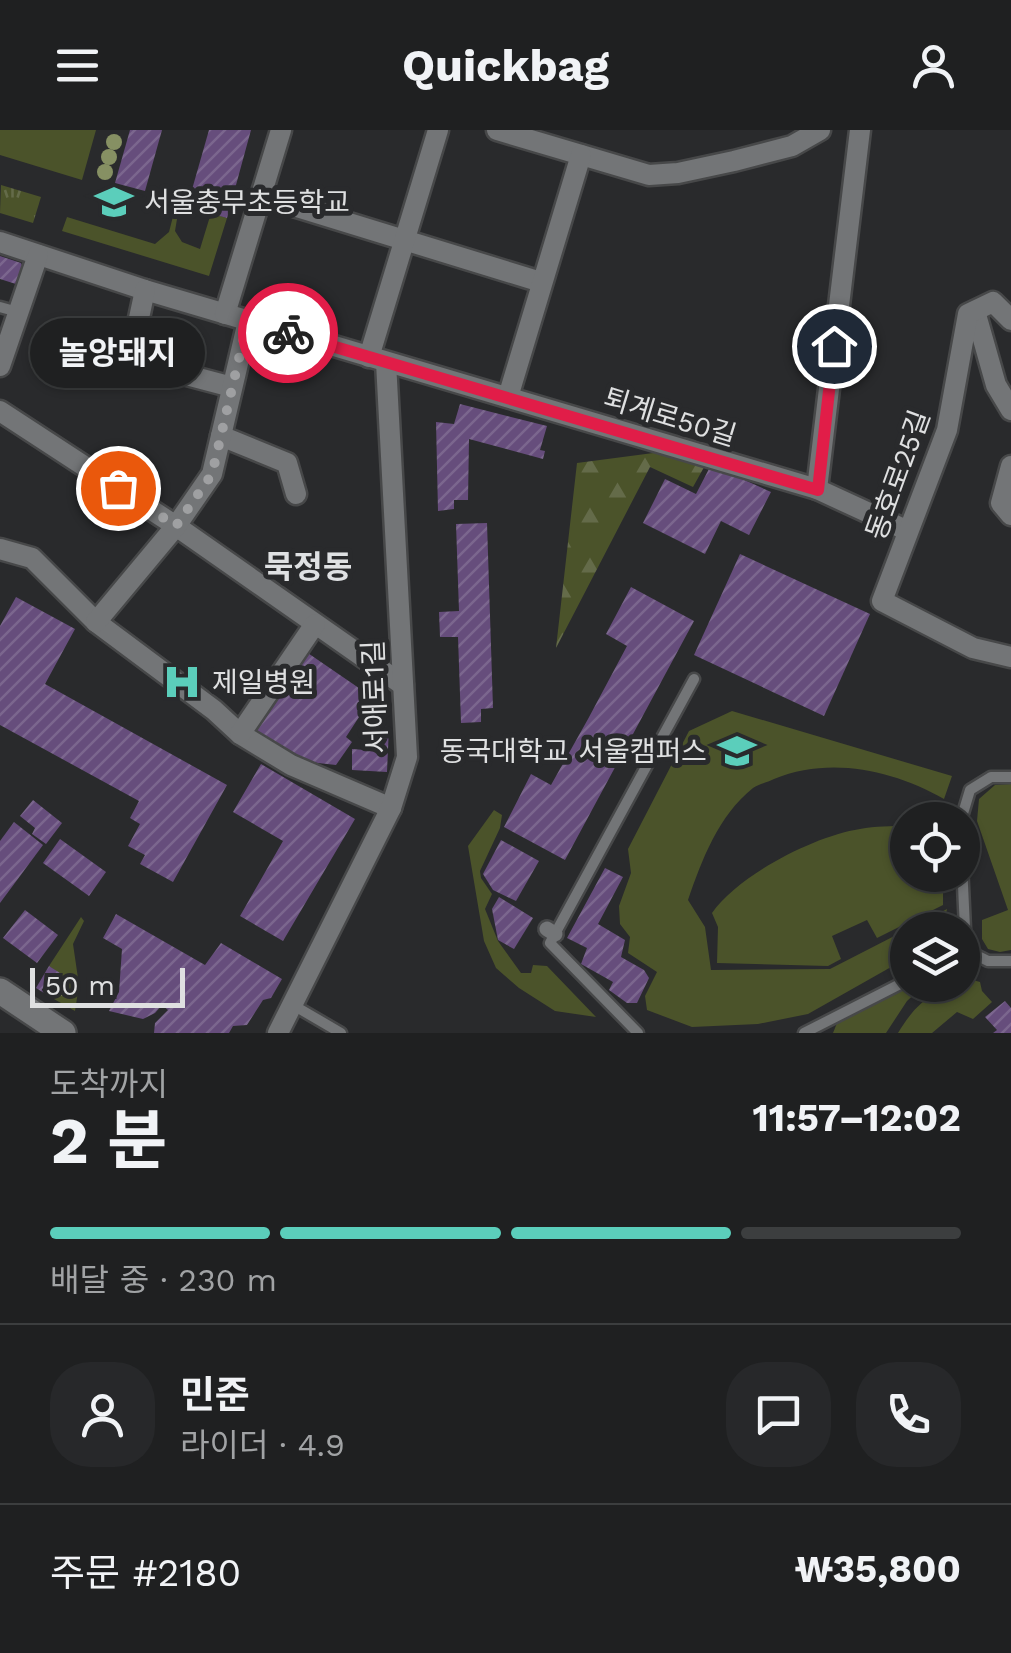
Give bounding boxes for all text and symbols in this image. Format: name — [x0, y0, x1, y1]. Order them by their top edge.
icon: menu — [50, 38, 105, 93]
icon: person — [906, 38, 961, 93]
text: Quickbag — [402, 39, 609, 92]
school or university icon: 서울충무초등학교 — [93, 181, 135, 223]
place label: 서울충무초등학교 — [144, 186, 350, 219]
courier — [238, 283, 338, 383]
pin — [792, 304, 877, 389]
icon: bike — [261, 306, 316, 361]
callout: 놀앙돼지 — [31, 318, 206, 388]
icon: home — [807, 319, 862, 374]
text: 놀앙돼지 — [59, 334, 176, 372]
street label: 퇴계로50길 — [600, 381, 740, 453]
street label: 동호로25길 — [859, 406, 937, 544]
pin — [76, 446, 161, 531]
icon: bag — [91, 461, 146, 516]
district label: 묵정동 — [264, 548, 352, 586]
street label: 서애로1길 — [357, 639, 393, 755]
hospital icon: 제일병원 — [161, 661, 203, 703]
place label: 제일병원 — [212, 666, 315, 699]
school or university icon: 동국대학교 서울캠퍼스 — [716, 730, 758, 772]
place label: 동국대학교 서울캠퍼스 — [440, 735, 707, 768]
map controls — [890, 802, 980, 1002]
button: locate — [890, 802, 980, 892]
button: layers — [890, 912, 980, 1002]
scale bar — [30, 963, 185, 1008]
text: 50 m — [45, 969, 115, 1002]
text: 도착까지 — [50, 1065, 168, 1103]
text: 11:57–12:02 — [752, 1096, 961, 1140]
text: 2 분 — [50, 1103, 167, 1179]
text: 배달 중 · 230 m — [50, 1261, 277, 1299]
button: person — [50, 1362, 155, 1467]
button: chat — [726, 1362, 831, 1467]
button: phone — [856, 1362, 961, 1467]
text: 민준 — [180, 1373, 250, 1417]
text: 라이더 · 4.9 — [180, 1426, 345, 1464]
text: ₩35,800 — [795, 1547, 961, 1591]
text: 주문 #2180 — [50, 1551, 241, 1595]

